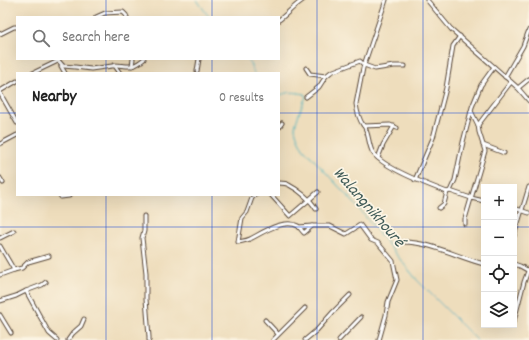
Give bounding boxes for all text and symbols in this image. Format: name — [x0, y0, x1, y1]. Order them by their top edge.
search box — [16, 16, 280, 60]
icon: search — [30, 27, 52, 49]
text: Search here — [62, 27, 130, 49]
text: Nearby — [32, 86, 76, 110]
text: 0 results — [219, 89, 264, 108]
water label: Walangnikhouré — [326, 163, 410, 255]
map controls — [481, 184, 517, 328]
button: + — [481, 184, 517, 220]
button: − — [481, 220, 517, 256]
button: locate — [481, 256, 517, 292]
button: layers — [481, 292, 517, 328]

